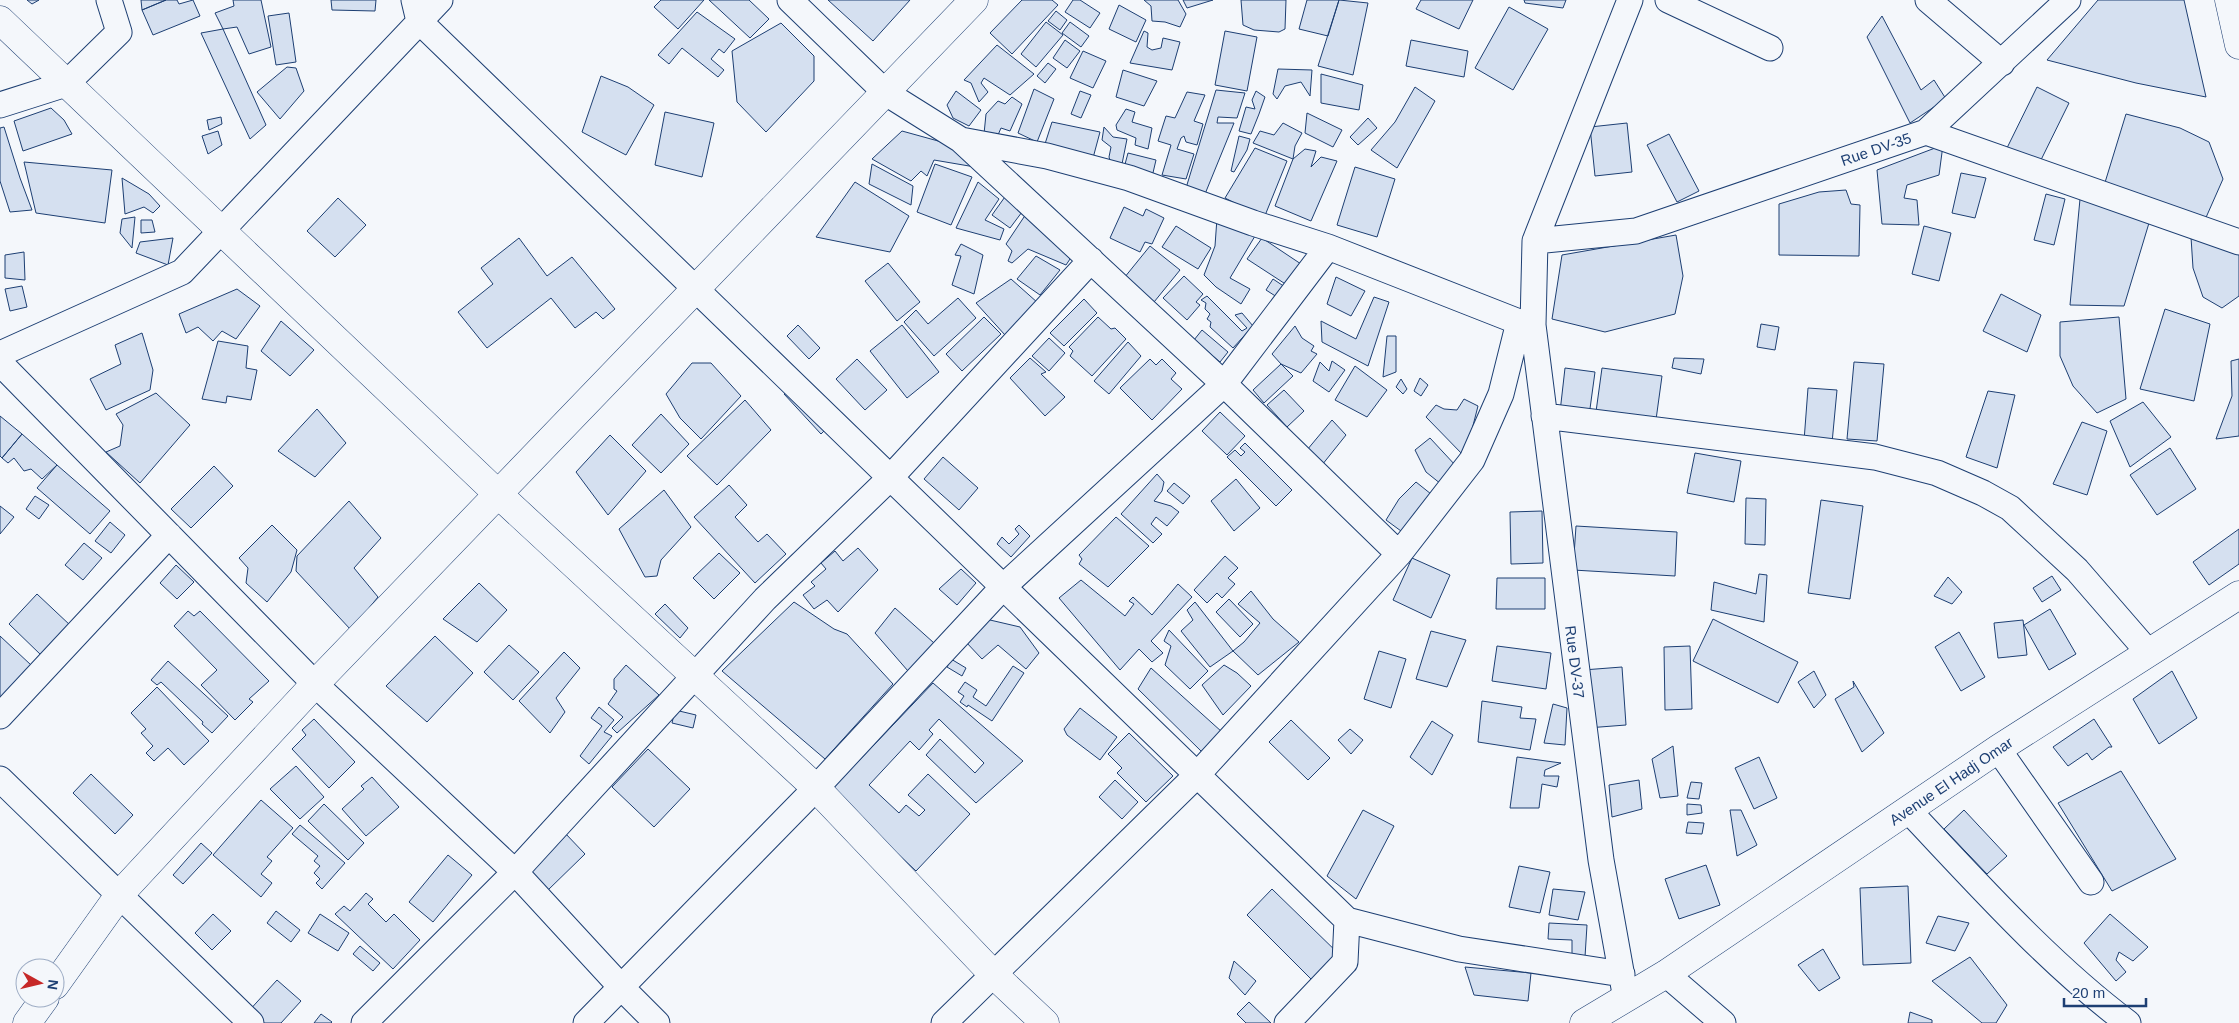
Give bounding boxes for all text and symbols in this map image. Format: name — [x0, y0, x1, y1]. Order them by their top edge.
street label: Rue DV-35 — [1839, 129, 1913, 169]
street label: Rue DV-37 — [1562, 625, 1588, 699]
street label: Avenue El Hadj Omar — [1886, 733, 2016, 829]
north arrow — [15, 958, 65, 1008]
scale bar — [2064, 976, 2146, 1008]
text: N — [44, 979, 62, 991]
text: 20 m — [2072, 984, 2105, 1001]

